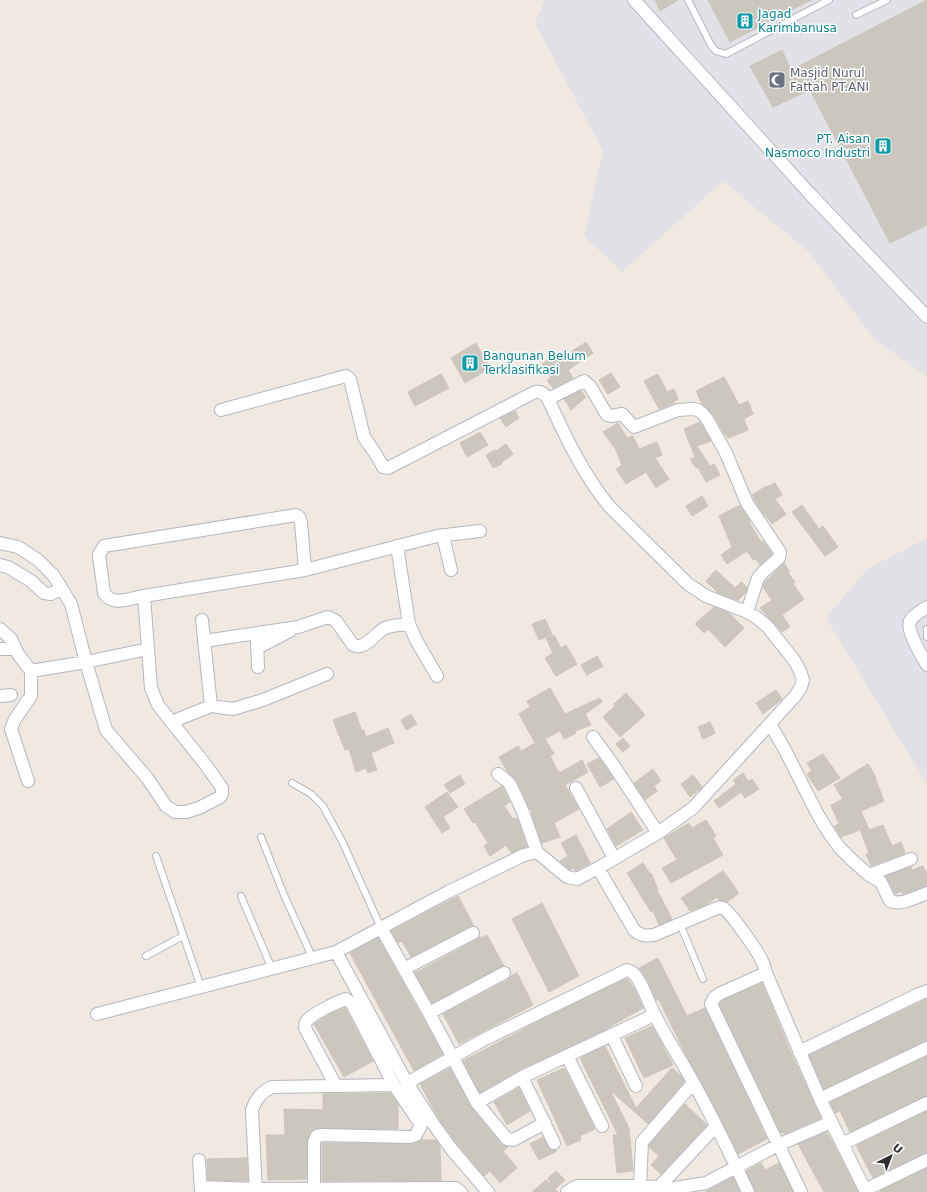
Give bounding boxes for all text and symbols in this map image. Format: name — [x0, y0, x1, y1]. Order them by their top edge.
place label: Jagad Karimbanusa — [757, 7, 837, 35]
building icon: Jagad Karimbanusa — [735, 11, 755, 31]
place label: Masjid Nurul Fattah PT.ANI — [790, 66, 869, 94]
mosque icon: Masjid Nurul Fattah PT.ANI — [767, 70, 787, 90]
place label: PT. Aisan Nasmoco Industri — [765, 132, 870, 160]
building icon: PT. Aisan Nasmoco Industri — [873, 136, 893, 156]
place label: Bangunan Belum Terklasifikasi — [482, 349, 586, 377]
building icon: Bangunan Belum Terklasifikasi — [460, 353, 480, 373]
north arrow — [871, 1136, 911, 1176]
text: U — [890, 1141, 905, 1157]

